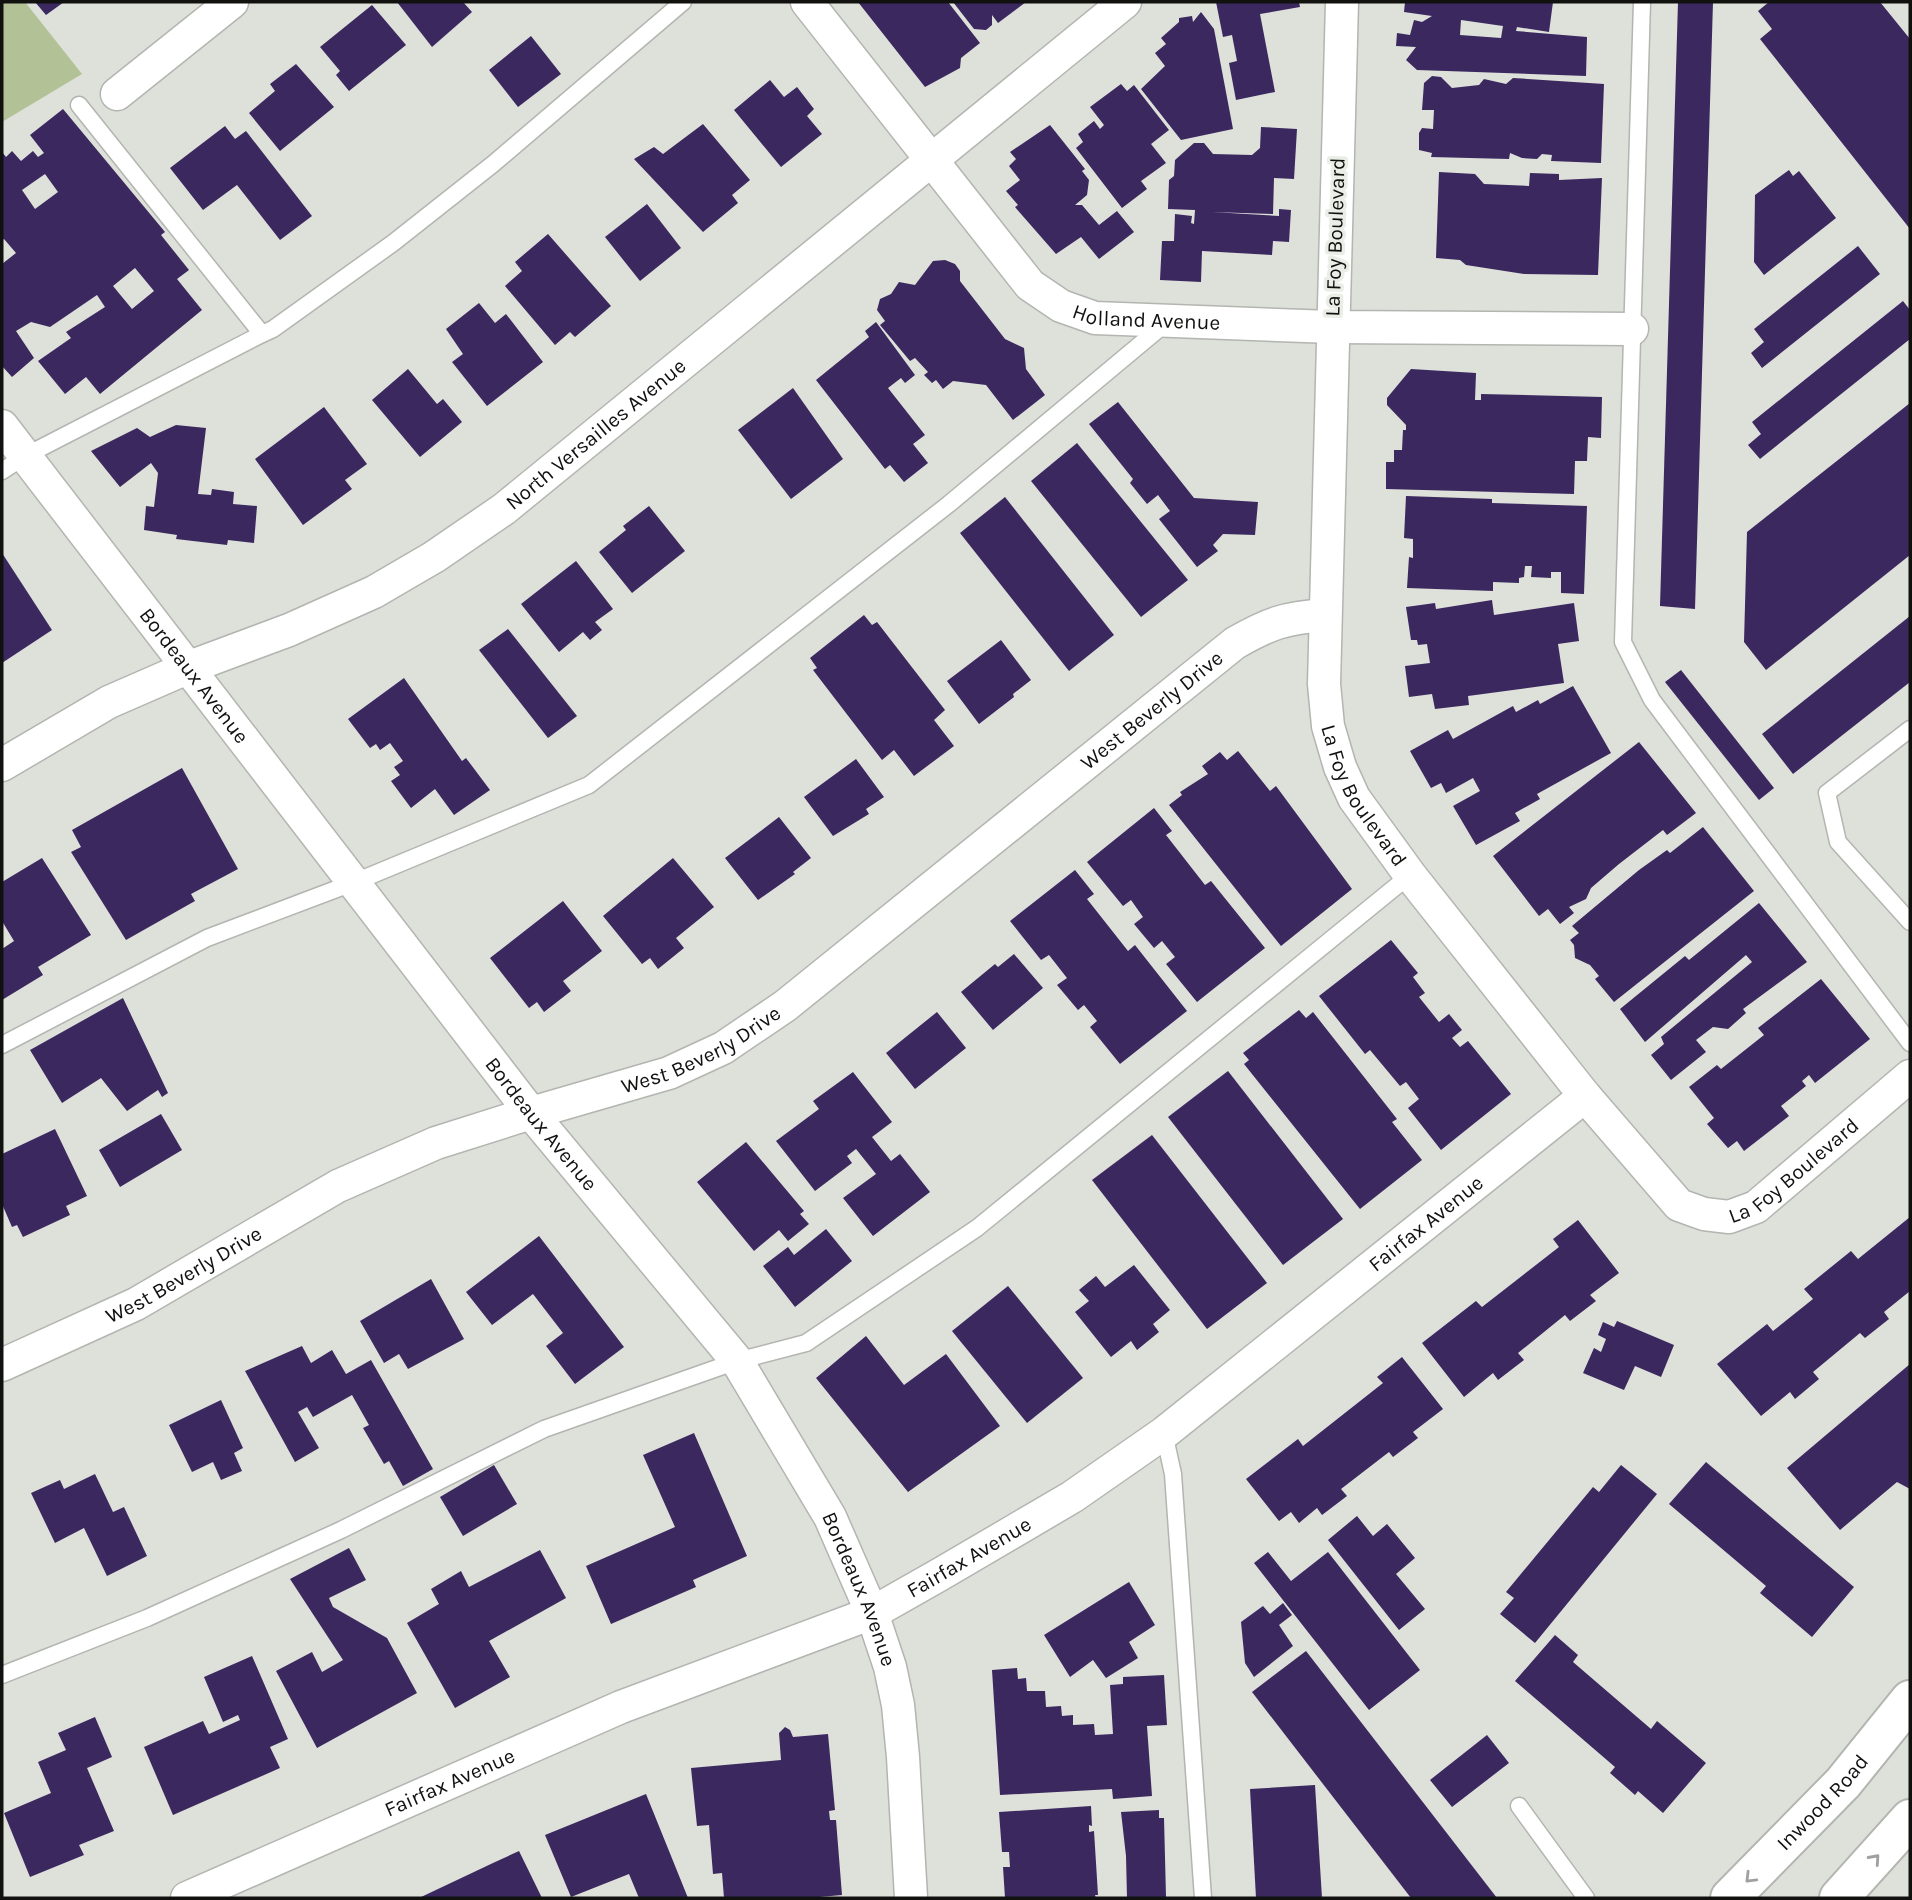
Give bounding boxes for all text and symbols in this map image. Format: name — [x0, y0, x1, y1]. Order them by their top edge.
street label: La Foy Boulevard — [1320, 157, 1350, 317]
street label: Holland Avenue — [1069, 299, 1221, 335]
street label: North Versailles Avenue — [501, 354, 691, 515]
street label: Bordeaux Avenue — [134, 603, 254, 748]
street label: West Beverly Drive — [1076, 646, 1227, 775]
street label: La Foy Boulevard — [1316, 722, 1412, 871]
street label: West Beverly Drive — [618, 1001, 785, 1098]
street label: Bordeaux Avenue — [480, 1052, 602, 1195]
street label: La Foy Boulevard — [1725, 1113, 1863, 1228]
street label: Fairfax Avenue — [1364, 1170, 1488, 1276]
street label: West Beverly Drive — [102, 1221, 266, 1328]
street label: Bordeaux Avenue — [817, 1508, 901, 1669]
street label: Fairfax Avenue — [903, 1512, 1035, 1603]
street label: Fairfax Avenue — [381, 1743, 518, 1821]
street label: Inwood Road — [1772, 1750, 1873, 1855]
one-way arrow — [1866, 1854, 1879, 1867]
one-way arrow — [1745, 1870, 1758, 1883]

